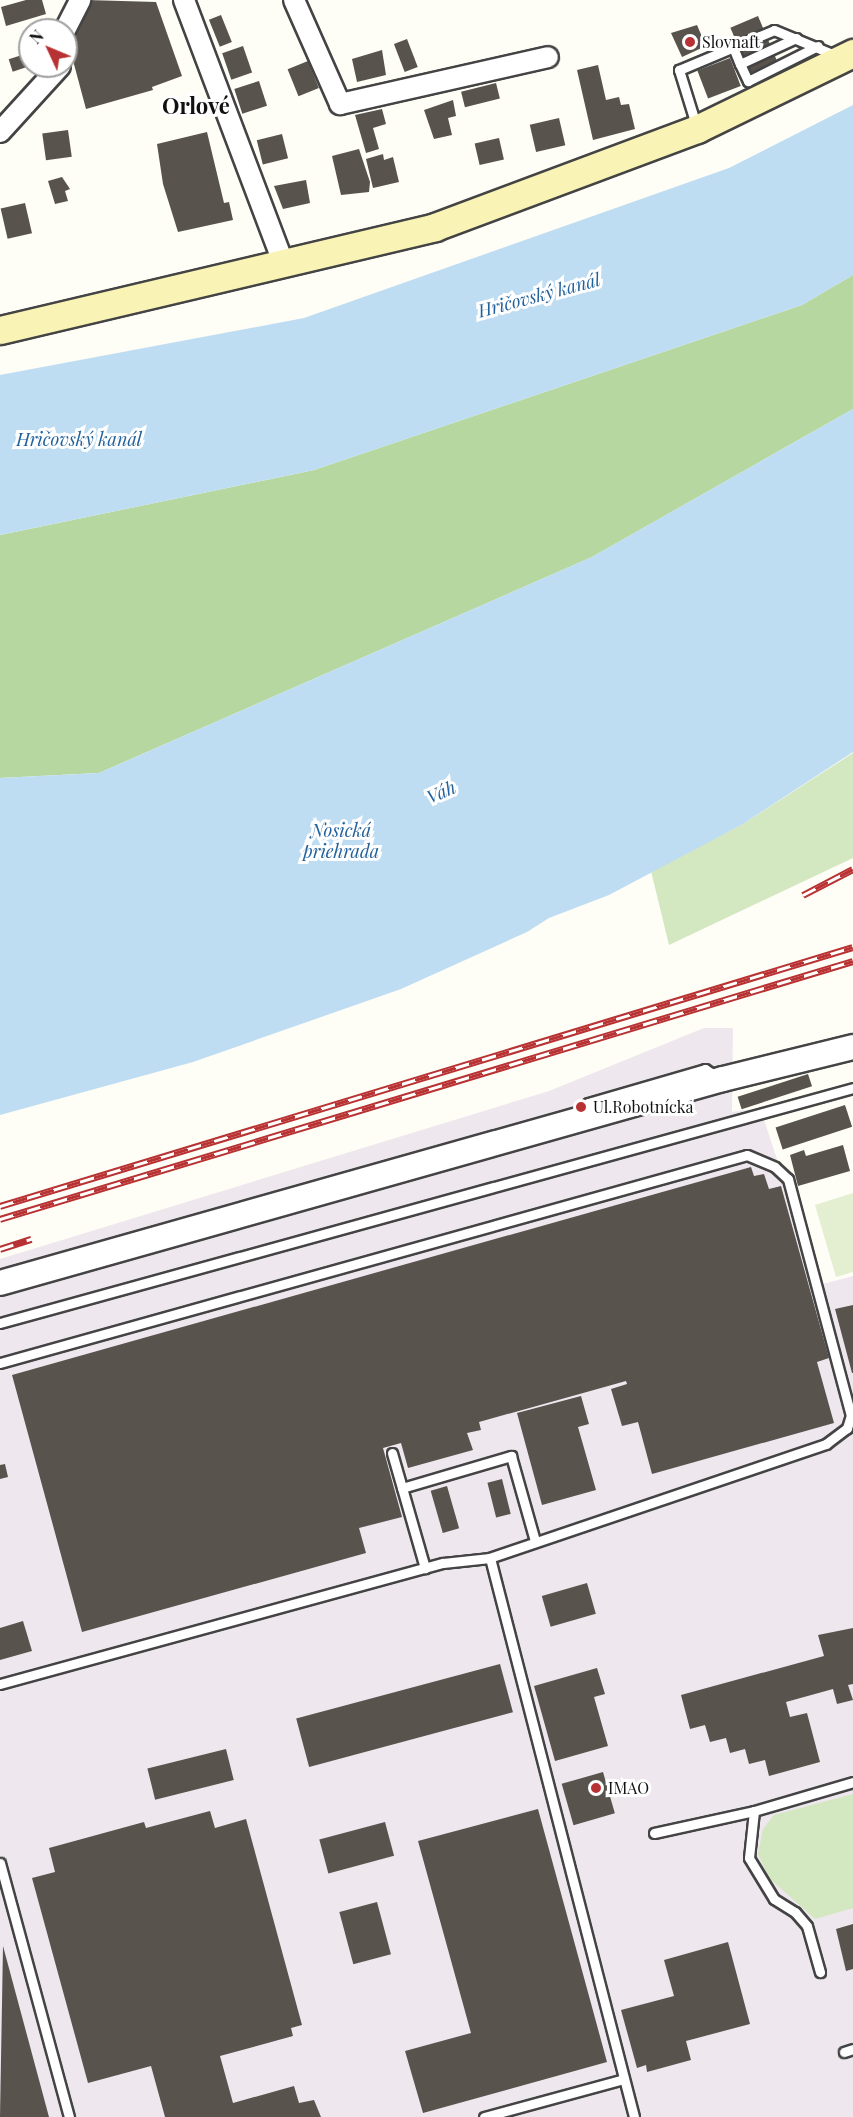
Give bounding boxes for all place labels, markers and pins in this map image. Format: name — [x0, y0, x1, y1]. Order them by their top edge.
place label: Slovnaft — [702, 32, 760, 52]
marker: Slovnaft — [683, 35, 697, 49]
place label: Ul.Robotnícka — [593, 1097, 693, 1117]
marker: Ul.Robotnícka — [574, 1100, 588, 1114]
place label: IMAO — [608, 1778, 649, 1798]
marker: IMAO — [589, 1781, 603, 1795]

